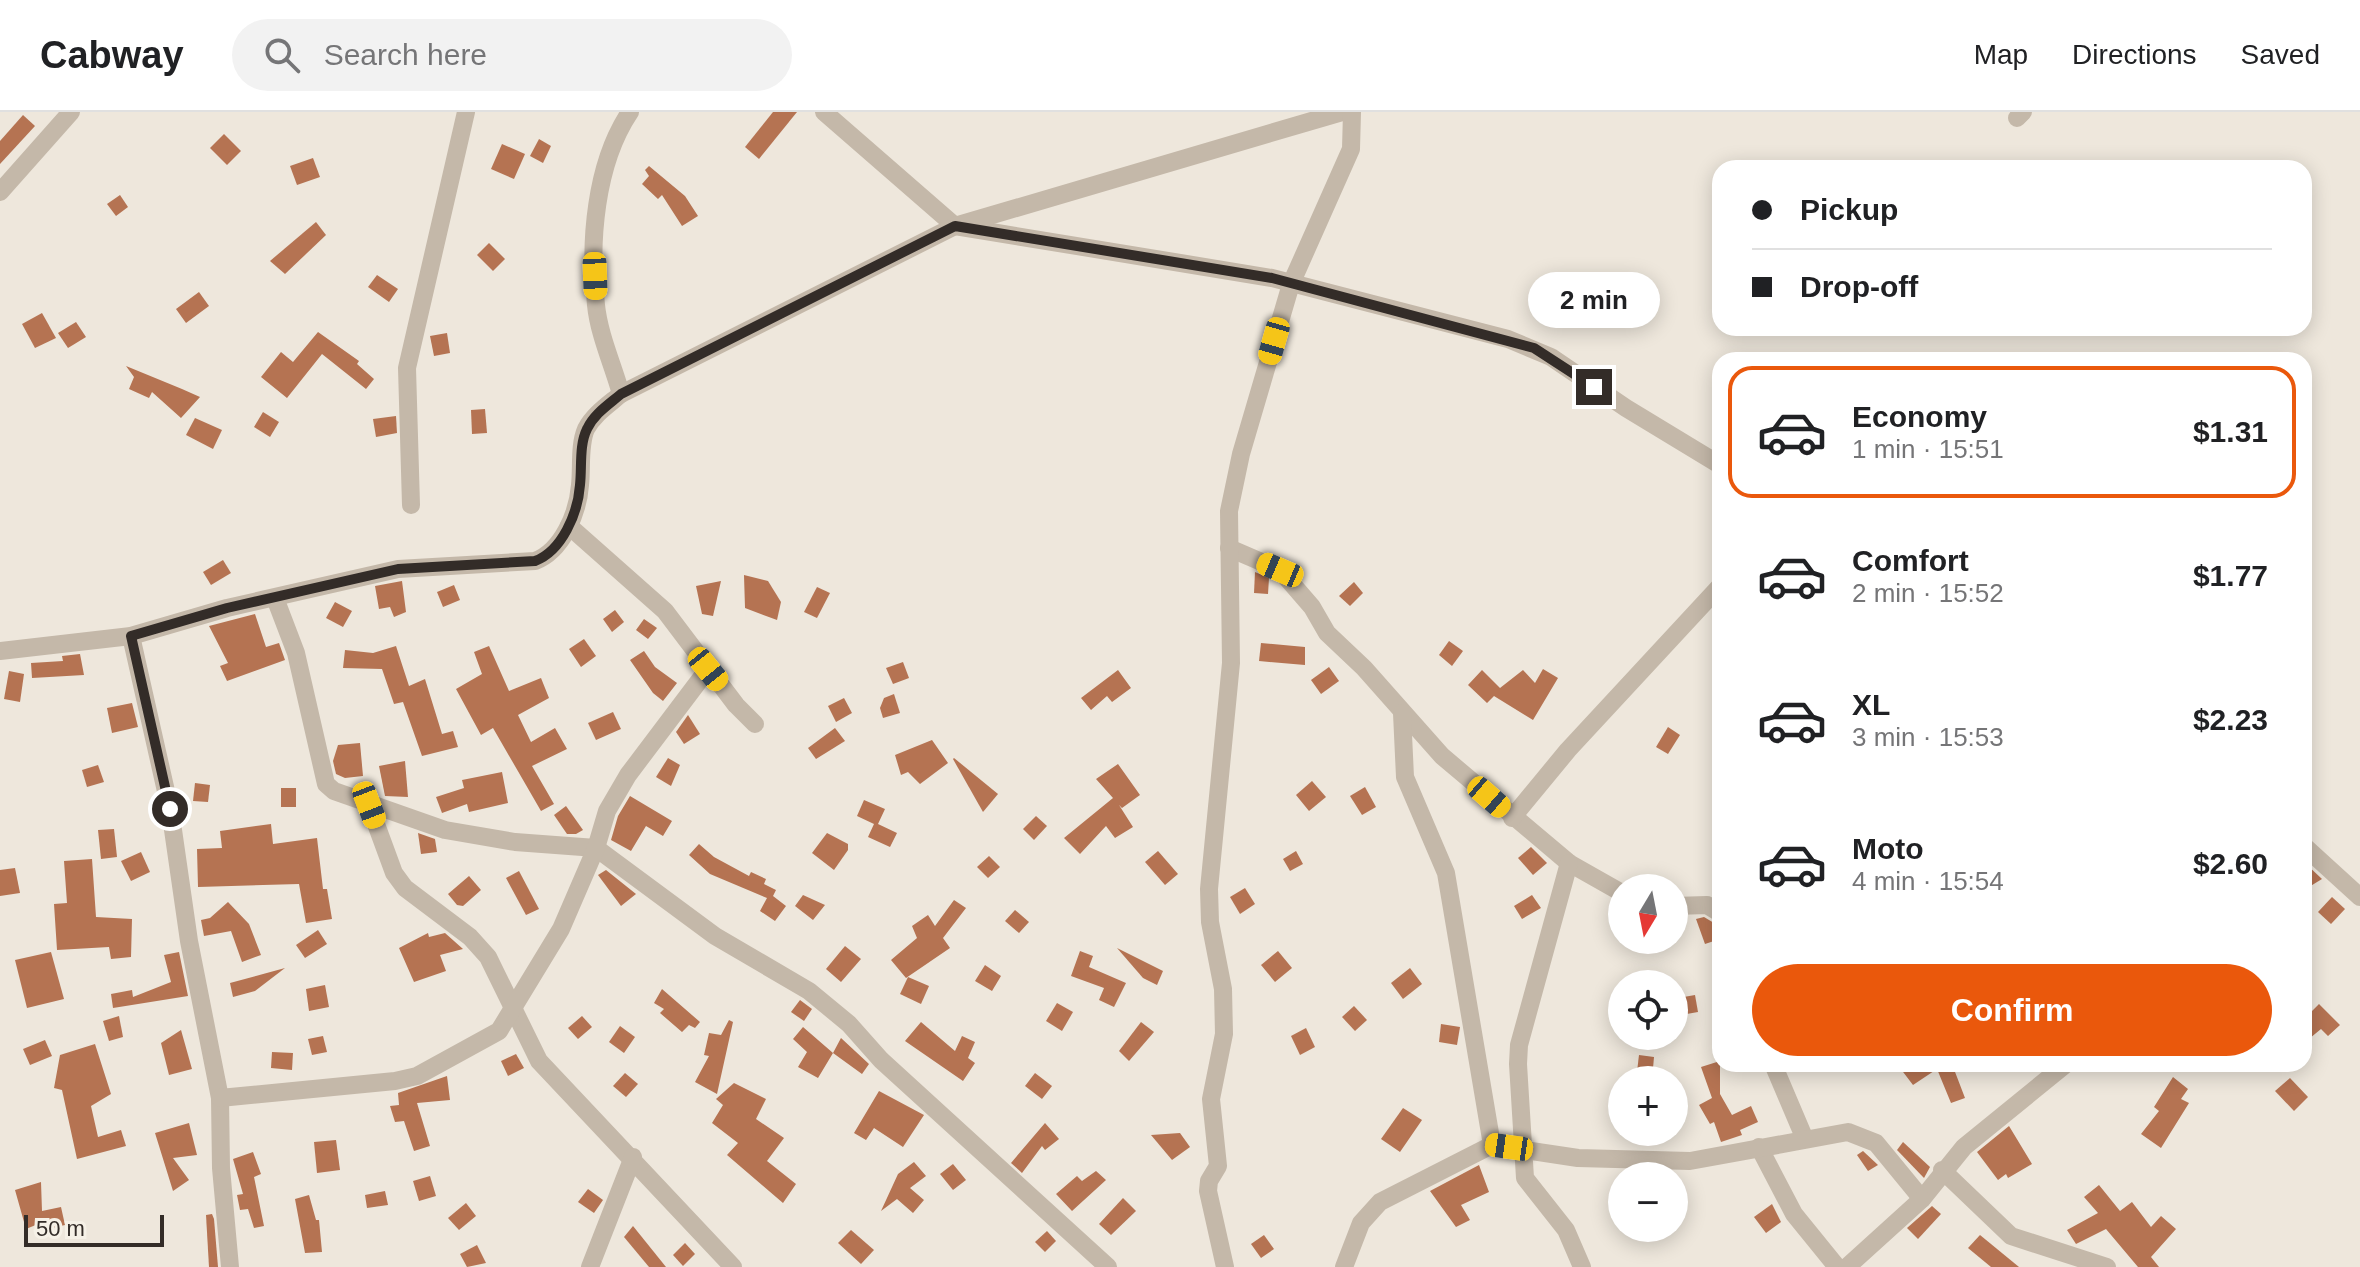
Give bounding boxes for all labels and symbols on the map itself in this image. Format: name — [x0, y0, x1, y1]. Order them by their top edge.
car — [582, 252, 608, 300]
callout: 2 min — [1528, 271, 1660, 327]
car — [1256, 315, 1292, 367]
route end — [1576, 369, 1612, 405]
car — [1253, 550, 1307, 590]
car — [684, 643, 732, 695]
car — [1463, 772, 1515, 822]
car — [349, 778, 389, 832]
route start — [152, 791, 188, 827]
north arrow — [1608, 874, 1688, 954]
car — [1484, 1132, 1534, 1162]
scale bar — [24, 1211, 164, 1247]

